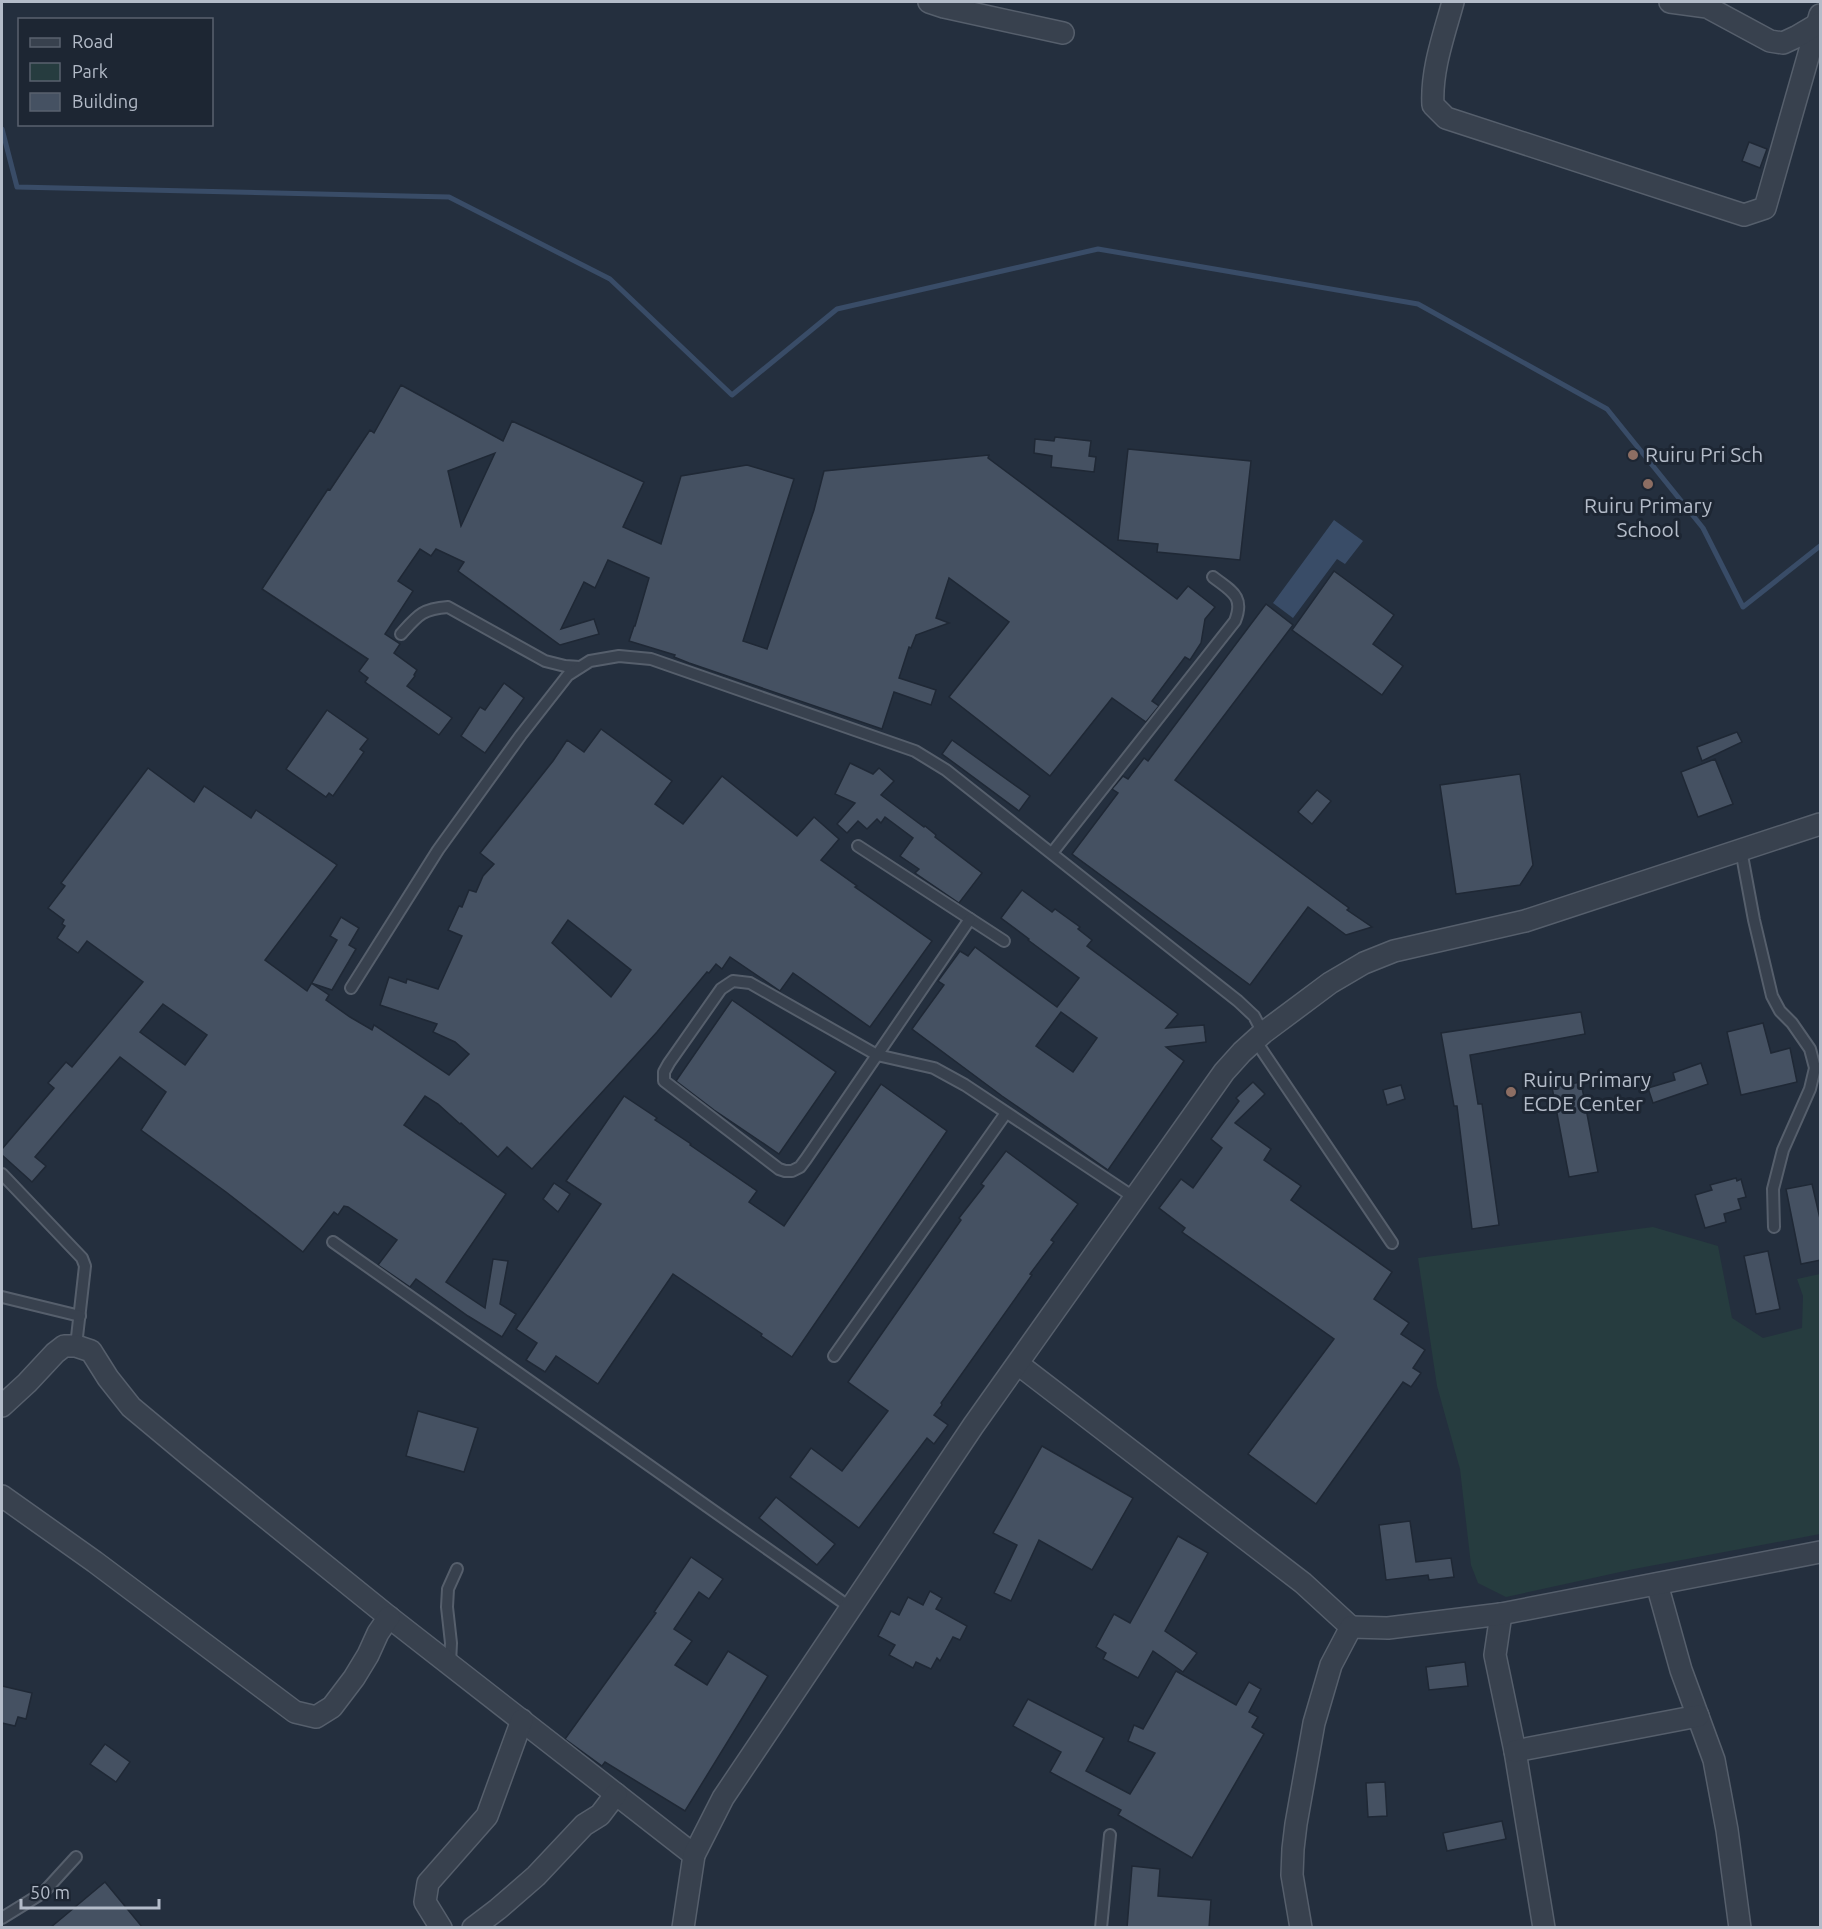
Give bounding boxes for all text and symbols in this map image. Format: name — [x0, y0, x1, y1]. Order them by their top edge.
legend — [18, 18, 213, 126]
text: Road — [72, 31, 114, 51]
text: Park — [72, 61, 108, 81]
text: Building — [72, 91, 138, 111]
place label: Ruiru Pri Sch — [1645, 442, 1763, 466]
marker: Ruiru Pri Sch — [1626, 448, 1640, 462]
marker: Ruiru Primary School — [1641, 477, 1655, 491]
place label: Ruiru Primary School — [1584, 493, 1712, 541]
place label: Ruiru Primary ECDE Center — [1523, 1067, 1651, 1115]
marker: Ruiru Primary ECDE Center — [1504, 1085, 1518, 1099]
scale bar — [21, 1872, 159, 1910]
text: 50 m — [30, 1882, 70, 1902]

